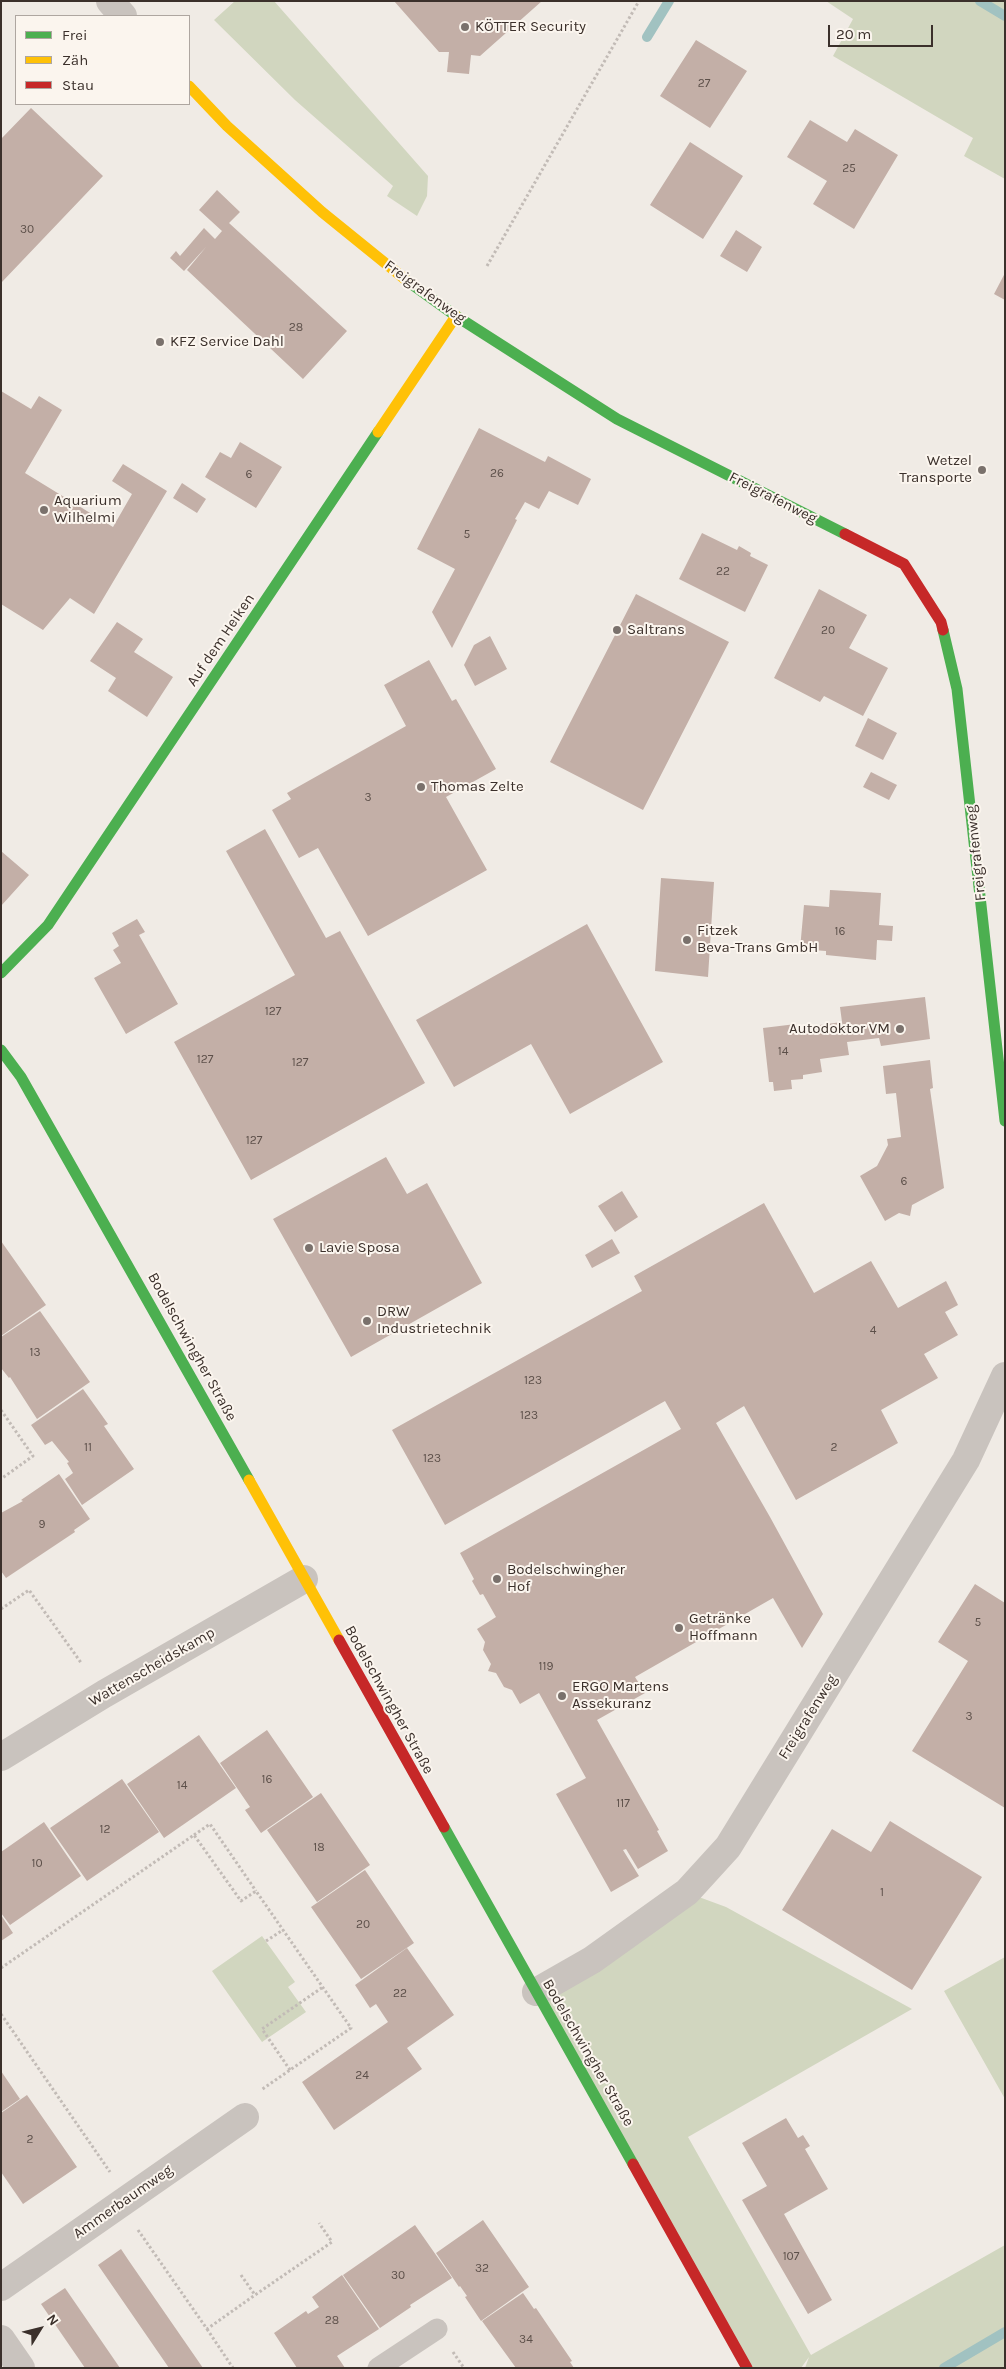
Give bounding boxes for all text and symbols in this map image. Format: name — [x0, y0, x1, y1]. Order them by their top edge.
legend — [15, 15, 190, 105]
scale bar — [831, 15, 936, 47]
place label: KÖTTER Security — [475, 18, 586, 36]
marker: KÖTTER Security — [459, 21, 471, 33]
text: 20 m — [836, 25, 871, 43]
text: Frei — [62, 26, 87, 44]
text: Zäh — [62, 51, 88, 69]
text: Stau — [62, 76, 94, 94]
house number: 27 — [698, 77, 710, 91]
house number: 25 — [842, 162, 856, 176]
house number: 30 — [20, 223, 34, 237]
street label: Freigrafenweg — [381, 256, 469, 328]
house number: 28 — [289, 321, 303, 335]
place label: KFZ Service Dahl — [170, 333, 284, 351]
marker: KFZ Service Dahl — [154, 336, 166, 348]
place label: Wetzel Transporte — [899, 452, 972, 487]
marker: Wetzel Transporte — [976, 464, 988, 476]
house number: 26 — [490, 467, 504, 481]
house number: 6 — [246, 468, 252, 482]
street label: Freigrafenweg — [726, 468, 820, 528]
place label: Aquarium Wilhelmi — [54, 492, 122, 527]
marker: Aquarium Wilhelmi — [38, 504, 50, 516]
house number: 5 — [464, 528, 470, 542]
house number: 22 — [716, 565, 730, 579]
street label: Auf dem Heiken — [183, 590, 259, 690]
place label: Saltrans — [627, 621, 685, 639]
marker: Saltrans — [611, 624, 623, 636]
house number: 20 — [821, 624, 835, 638]
place label: Thomas Zelte — [431, 778, 524, 796]
marker: Thomas Zelte — [415, 781, 427, 793]
house number: 3 — [364, 791, 372, 805]
street label: Freigrafenweg — [962, 804, 990, 902]
place label: Fitzek Beva-Trans GmbH — [697, 922, 818, 957]
house number: 16 — [835, 925, 845, 939]
marker: Fitzek Beva-Trans GmbH — [681, 934, 693, 946]
house number: 127 — [265, 1005, 281, 1019]
place label: Autodoktor VM — [789, 1020, 890, 1038]
marker: Autodoktor VM — [894, 1023, 906, 1035]
house number: 14 — [778, 1045, 788, 1059]
house number: 127 — [197, 1053, 213, 1067]
house number: 127 — [292, 1056, 308, 1070]
house number: 127 — [246, 1134, 262, 1148]
house number: 6 — [901, 1175, 907, 1189]
place label: Lavie Sposa — [319, 1239, 400, 1257]
marker: Lavie Sposa — [303, 1242, 315, 1254]
street label: Bodelschwingher Straße — [144, 1270, 240, 1424]
place label: DRW Industrietechnik — [377, 1303, 491, 1338]
marker: DRW Industrietechnik — [361, 1315, 373, 1327]
house number: 4 — [870, 1324, 876, 1338]
house number: 13 — [29, 1346, 41, 1360]
house number: 123 — [524, 1374, 542, 1388]
house number: 123 — [520, 1409, 538, 1423]
house number: 11 — [84, 1441, 92, 1455]
house number: 2 — [831, 1441, 837, 1455]
house number: 123 — [423, 1452, 441, 1466]
house number: 9 — [39, 1518, 45, 1532]
place label: Bodelschwingher Hof — [507, 1561, 625, 1596]
marker: Bodelschwingher Hof — [491, 1573, 503, 1585]
place label: Getränke Hoffmann — [689, 1610, 758, 1645]
house number: 5 — [975, 1616, 981, 1630]
marker: Getränke Hoffmann — [673, 1622, 685, 1634]
street label: Bodelschwingher Straße — [341, 1623, 437, 1777]
street label: Wattenscheidskamp — [86, 1624, 218, 1710]
house number: 119 — [539, 1660, 553, 1674]
street label: Freigrafenweg — [775, 1671, 841, 1763]
place label: ERGO Martens Assekuranz — [572, 1678, 669, 1713]
marker: ERGO Martens Assekuranz — [556, 1690, 568, 1702]
house number: 3 — [965, 1710, 973, 1724]
house number: 16 — [262, 1773, 272, 1787]
house number: 14 — [177, 1779, 187, 1793]
house number: 117 — [616, 1797, 630, 1811]
house number: 12 — [100, 1823, 110, 1837]
house number: 18 — [313, 1841, 325, 1855]
house number: 10 — [31, 1857, 43, 1871]
house number: 1 — [880, 1886, 884, 1900]
house number: 20 — [356, 1918, 370, 1932]
street label: Bodelschwingher Straße — [538, 1976, 638, 2130]
house number: 22 — [393, 1987, 407, 2001]
house number: 24 — [355, 2069, 369, 2083]
house number: 2 — [27, 2133, 33, 2147]
street label: Ammerbaumweg — [70, 2161, 176, 2243]
house number: 107 — [783, 2250, 799, 2264]
house number: 32 — [475, 2262, 489, 2276]
house number: 30 — [391, 2269, 405, 2283]
north arrow — [15, 2304, 65, 2354]
text: N — [43, 2311, 62, 2329]
house number: 28 — [325, 2314, 339, 2328]
house number: 34 — [519, 2333, 533, 2347]

